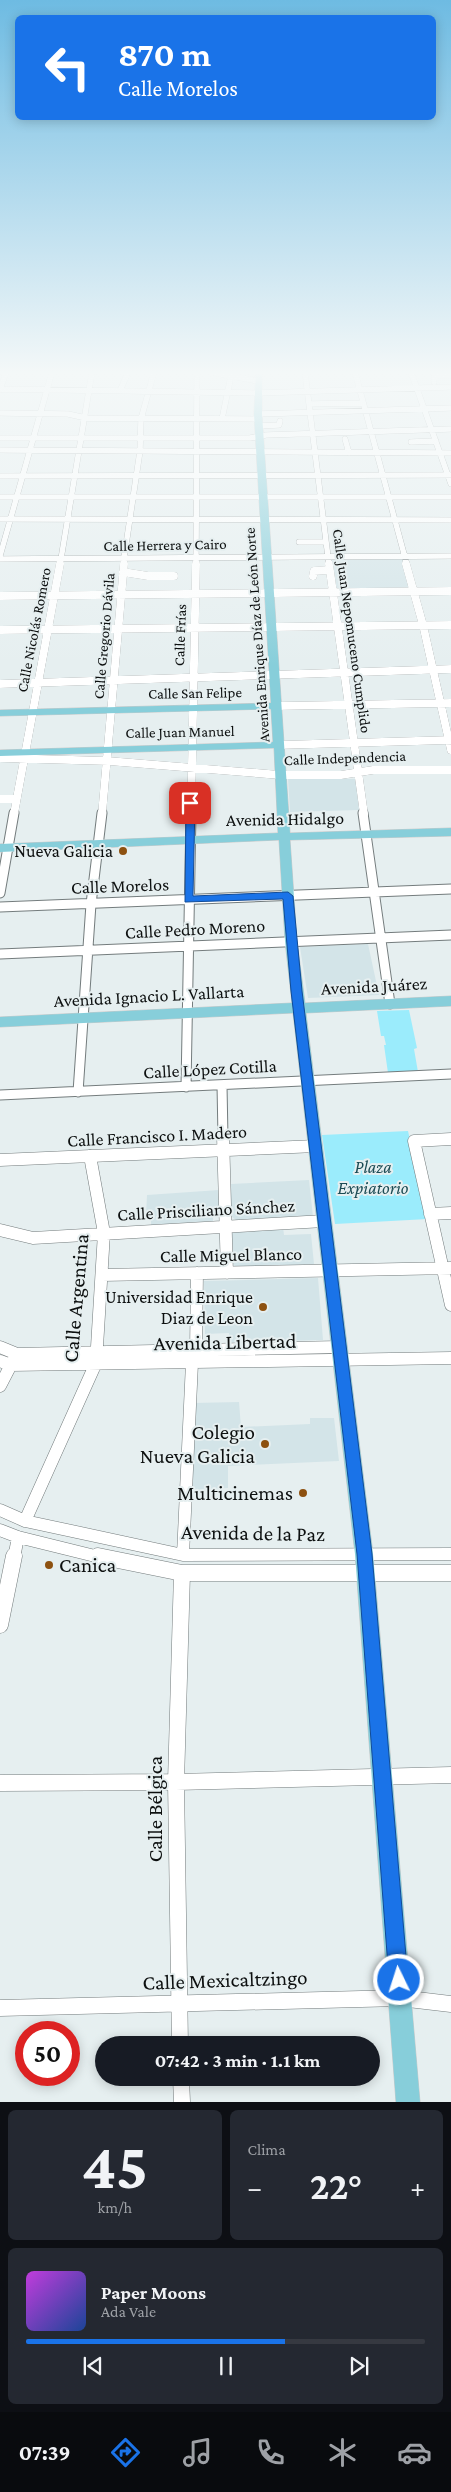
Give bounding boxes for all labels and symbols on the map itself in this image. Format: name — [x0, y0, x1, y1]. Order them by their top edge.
street label: Avenida Enrique Díaz de León Norte — [241, 527, 273, 743]
street label: Calle Juan Nepomuceno Cumplido — [329, 528, 374, 734]
street label: Calle Herrera y Cairo — [103, 536, 227, 555]
street label: Calle Nicolás Romero — [14, 566, 54, 694]
street label: Calle Gregorio Dávila — [91, 572, 118, 700]
street label: Calle Frías — [171, 603, 189, 666]
street label: Calle San Felipe — [148, 684, 242, 703]
street label: Calle Juan Manuel — [125, 723, 235, 742]
street label: Calle Independencia — [284, 748, 406, 769]
pin — [169, 782, 211, 824]
street label: Avenida Hidalgo — [226, 808, 344, 830]
place label: Nueva Galicia — [14, 841, 113, 861]
marker: Nueva Galicia — [117, 845, 129, 857]
street label: Calle Morelos — [71, 874, 169, 898]
street label: Calle Pedro Moreno — [124, 915, 266, 943]
street label: Avenida Juárez — [320, 973, 428, 999]
street label: Avenida Ignacio L. Vallarta — [53, 981, 245, 1011]
street label: Calle López Cotilla — [143, 1056, 277, 1082]
street label: Calle Francisco I. Madero — [67, 1121, 247, 1151]
park label: Plaza Expiatorio — [337, 1157, 409, 1198]
street label: Calle Prisciliano Sánchez — [117, 1195, 296, 1225]
street label: Calle Argentina — [58, 1232, 94, 1363]
street label: Calle Miguel Blanco — [160, 1244, 302, 1266]
place label: Universidad Enrique Diaz de Leon — [105, 1287, 253, 1328]
marker: Universidad Enrique Diaz de Leon — [257, 1301, 269, 1313]
street label: Avenida Libertad — [153, 1329, 297, 1355]
place label: Colegio Nueva Galicia — [140, 1420, 255, 1468]
marker: Colegio Nueva Galicia — [259, 1438, 271, 1450]
place label: Multicinemas — [177, 1481, 293, 1505]
marker: Multicinemas — [297, 1487, 309, 1499]
street label: Avenida de la Paz — [181, 1520, 325, 1546]
place label: Canica — [59, 1553, 116, 1577]
marker: Canica — [43, 1559, 55, 1571]
street label: Calle Bélgica — [143, 1755, 167, 1862]
position arrow — [372, 1953, 424, 2005]
street label: Calle Mexicaltzingo — [142, 1965, 308, 1995]
speed limit sign: 50 — [15, 2021, 80, 2086]

